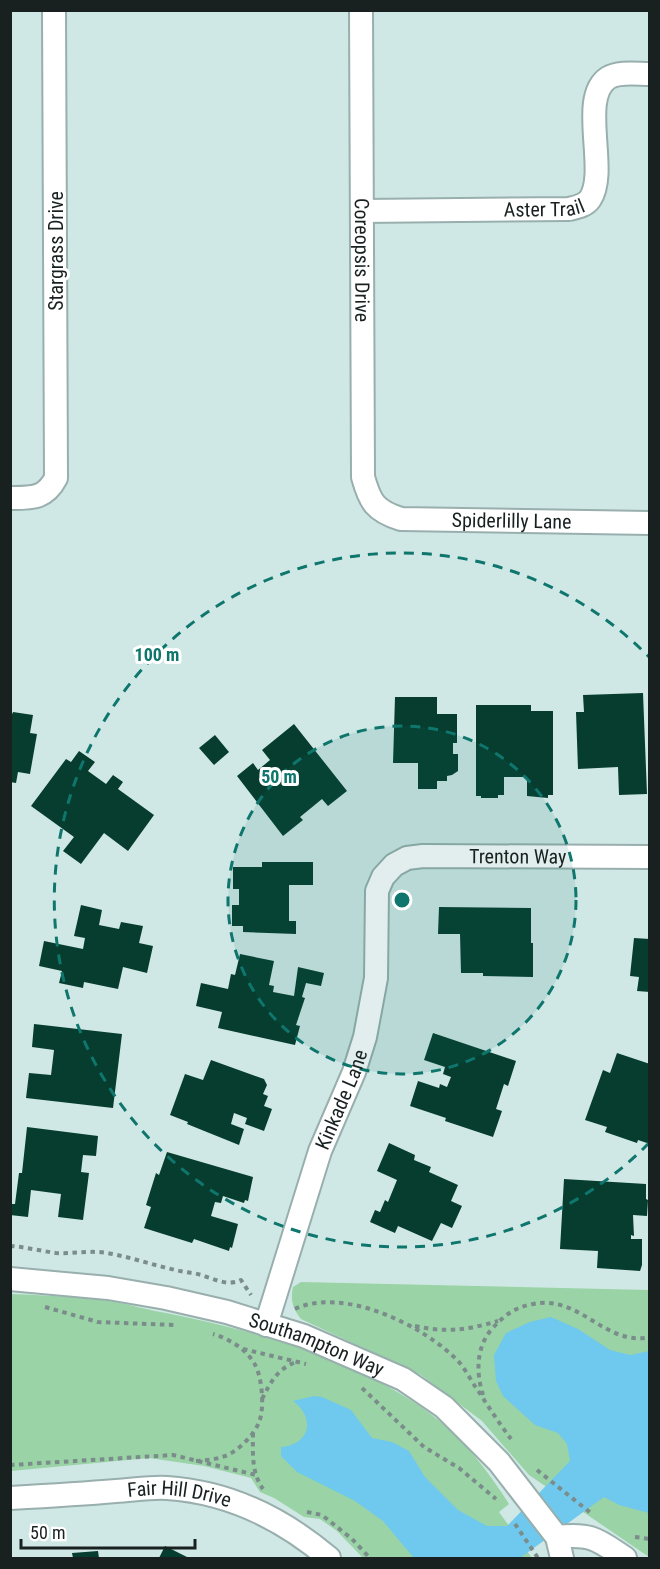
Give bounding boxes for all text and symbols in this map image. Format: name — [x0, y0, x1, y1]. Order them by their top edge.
street label: Stargrass Drive — [44, 191, 68, 311]
street label: Aster Trail — [504, 194, 588, 222]
street label: Coreopsis Drive — [350, 198, 374, 322]
street label: Spiderlilly Lane — [452, 508, 572, 534]
text: 100 m — [135, 644, 179, 665]
text: 50 m — [261, 766, 297, 787]
street label: Trenton Way — [469, 844, 566, 869]
centre of rings — [392, 890, 412, 910]
street label: Kinkade Lane — [310, 1047, 372, 1153]
street label: Southampton Way — [246, 1308, 388, 1381]
street label: Fair Hill Drive — [126, 1476, 234, 1512]
scale bar — [21, 1512, 195, 1550]
text: 50 m — [30, 1522, 65, 1543]

